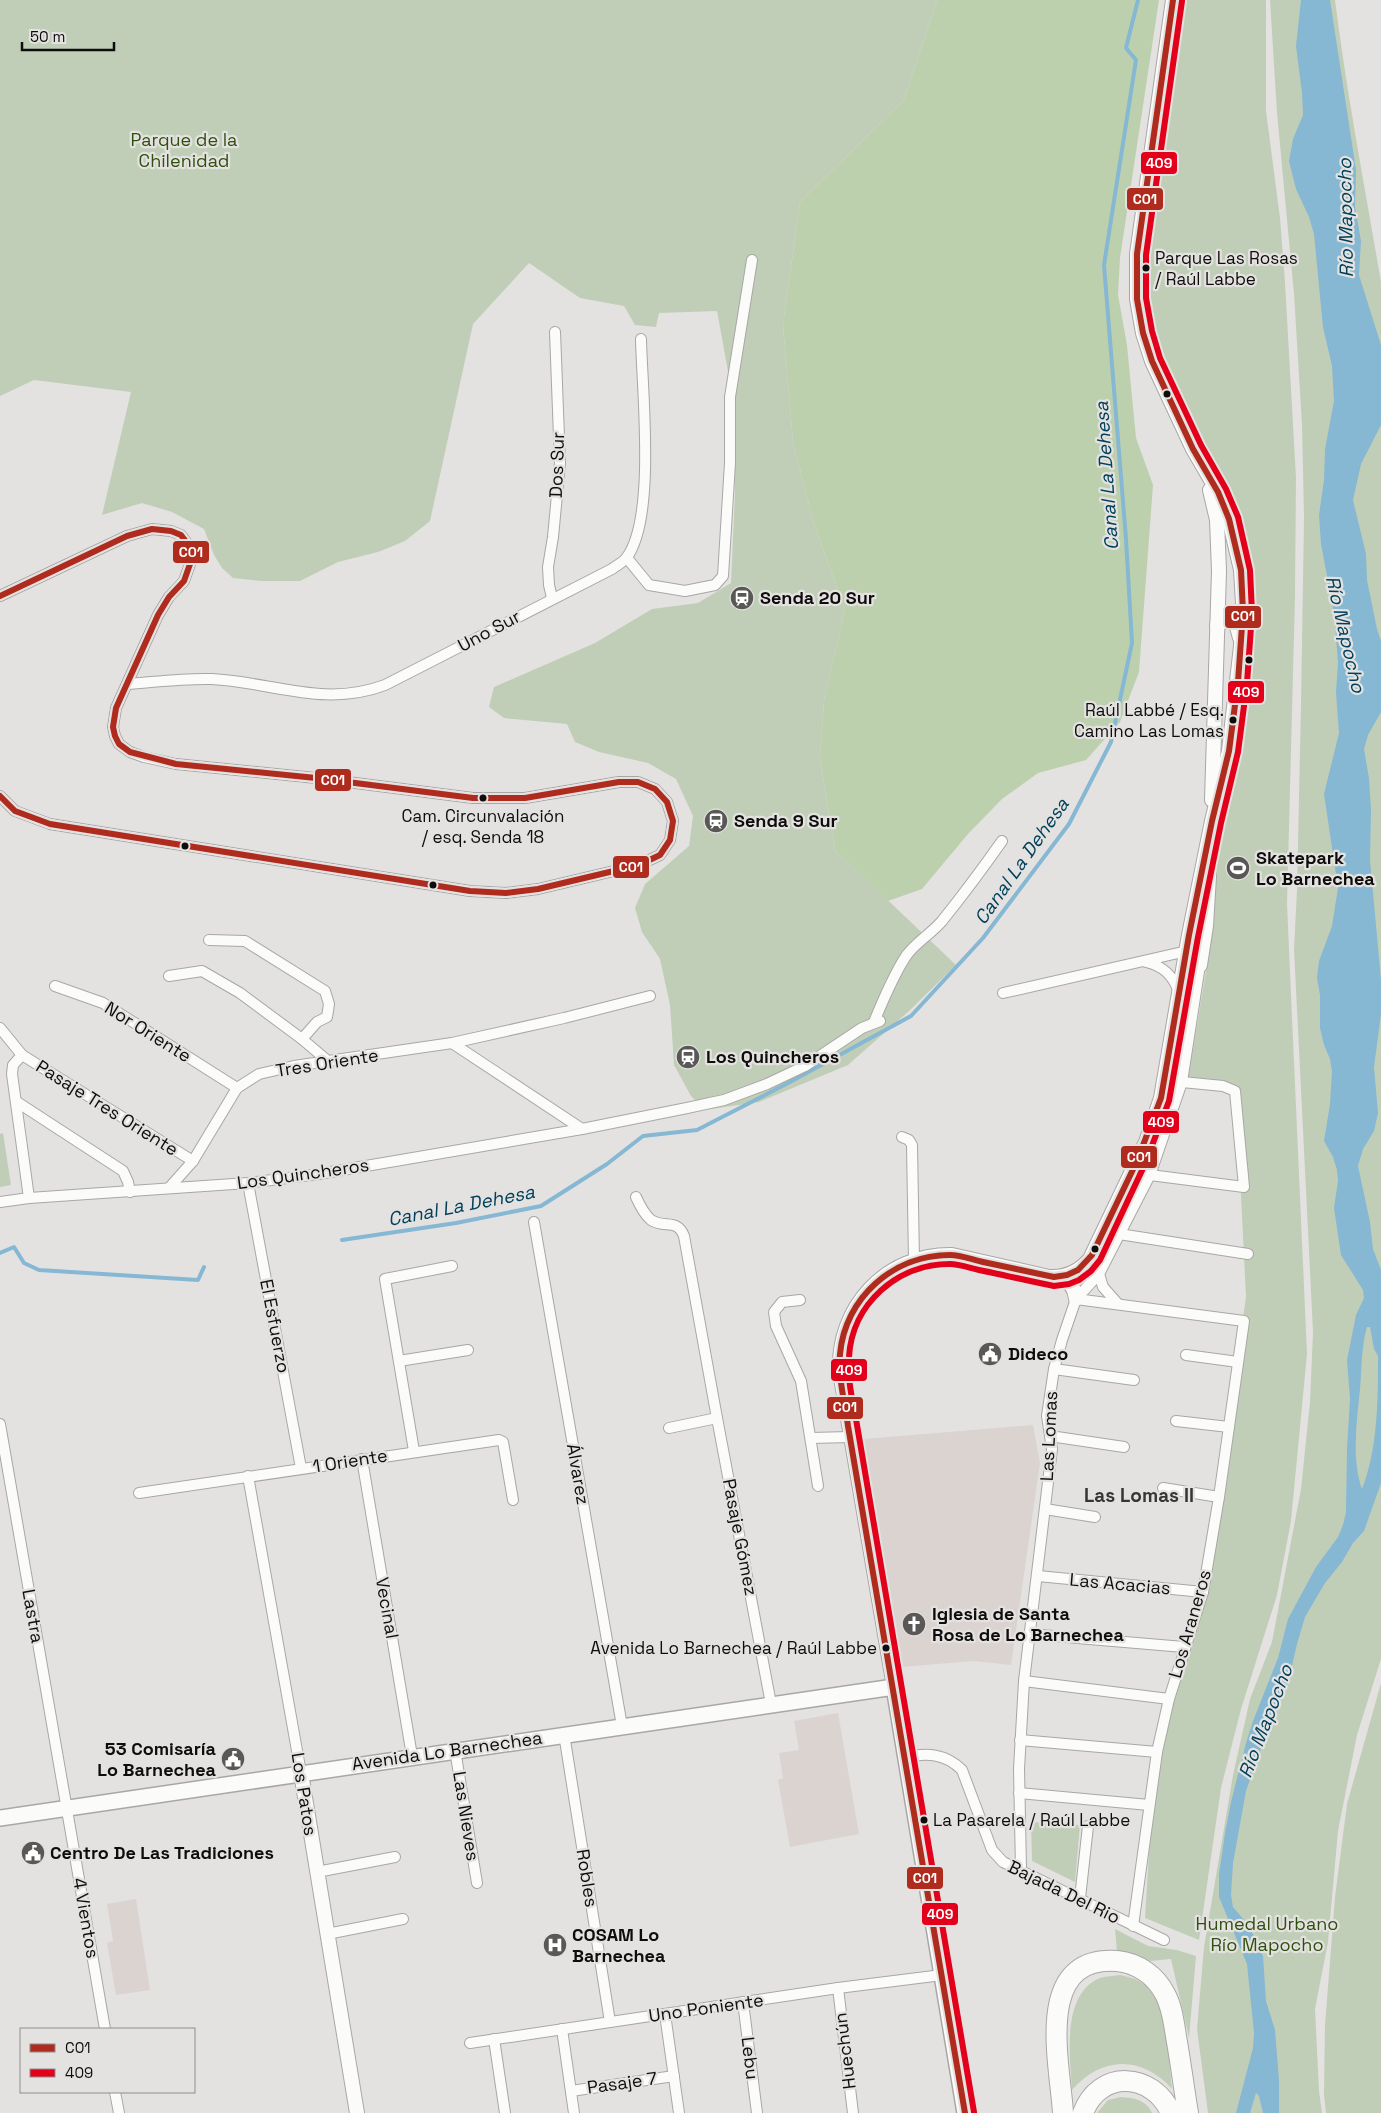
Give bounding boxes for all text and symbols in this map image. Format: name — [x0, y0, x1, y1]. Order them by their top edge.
scale bar — [22, 20, 115, 52]
text: 50 m — [30, 27, 65, 46]
park label: Parque de la Chilenidad — [131, 128, 237, 172]
line badge: 409 — [1140, 151, 1178, 175]
text: 409 — [1146, 154, 1172, 172]
water label: Río Mapocho — [1332, 157, 1359, 278]
line badge: C01 — [1126, 187, 1164, 211]
text: C01 — [1133, 190, 1157, 208]
place label: Parque Las Rosas / Raúl Labbe — [1155, 247, 1298, 290]
marker: Parque Las Rosas / Raúl Labbe — [1141, 263, 1151, 273]
unlabelled marker — [1162, 389, 1172, 399]
water label: Canal La Dehesa — [1089, 401, 1124, 551]
street label: Dos Sur — [544, 431, 569, 498]
line badge: C01 — [172, 540, 210, 564]
text: C01 — [179, 543, 203, 561]
water label: Río Mapocho — [1320, 573, 1371, 696]
station icon: Senda 20 Sur — [729, 585, 755, 611]
place label: Senda 20 Sur — [760, 586, 875, 609]
street label: Uno Sur — [454, 604, 524, 657]
line badge: C01 — [1224, 605, 1262, 629]
text: C01 — [1231, 607, 1255, 625]
unlabelled marker — [1244, 655, 1254, 665]
line badge: 409 — [1227, 680, 1265, 704]
text: 409 — [1233, 683, 1259, 701]
place label: Raúl Labbé / Esq. Camino Las Lomas — [1074, 699, 1224, 742]
marker: Raúl Labbé / Esq. Camino Las Lomas — [1228, 715, 1238, 725]
line badge: C01 — [314, 768, 352, 792]
text: C01 — [321, 771, 345, 789]
marker: Cam. Circunvalación / esq. Senda 18 — [478, 793, 488, 803]
water label: Canal La Dehesa — [968, 793, 1074, 929]
place label: Cam. Circunvalación / esq. Senda 18 — [402, 805, 564, 848]
station icon: Senda 9 Sur — [703, 808, 729, 834]
place label: Senda 9 Sur — [734, 809, 838, 832]
unlabelled marker — [180, 841, 190, 851]
place label: Skatepark Lo Barnechea — [1256, 846, 1375, 890]
line badge: C01 — [612, 855, 650, 879]
sports icon: Skatepark Lo Barnechea — [1225, 855, 1251, 881]
text: C01 — [619, 858, 643, 876]
unlabelled marker — [428, 880, 438, 890]
street label: Nor Oriente — [101, 996, 196, 1067]
street label: Tres Oriente — [274, 1043, 380, 1082]
station icon: Los Quincheros — [675, 1044, 701, 1070]
place label: Los Quincheros — [706, 1045, 839, 1068]
street label: Pasaje Tres Oriente — [32, 1054, 183, 1161]
line badge: 409 — [1142, 1110, 1180, 1134]
text: 409 — [1148, 1113, 1174, 1131]
line badge: C01 — [1120, 1145, 1158, 1169]
text: C01 — [1127, 1148, 1151, 1166]
street label: Los Quincheros — [235, 1153, 370, 1194]
water label: Canal La Dehesa — [386, 1179, 537, 1232]
unlabelled marker — [1090, 1244, 1100, 1254]
street label: El Esfuerzo — [255, 1277, 296, 1375]
public building icon: Dideco — [977, 1341, 1003, 1367]
place label: Dideco — [1008, 1342, 1068, 1365]
line badge: 409 — [830, 1358, 868, 1382]
text: 409 — [836, 1361, 862, 1379]
street label: Las Lomas — [1035, 1390, 1062, 1482]
line badge: C01 — [826, 1396, 864, 1420]
text: C01 — [833, 1398, 857, 1416]
street label: Álvarez — [562, 1442, 595, 1506]
street label: 1 Oriente — [311, 1443, 389, 1478]
street label: Pasaje Gómez — [718, 1477, 763, 1597]
district label: Las Lomas II — [1084, 1483, 1194, 1508]
street label: Los Araneros — [1163, 1567, 1216, 1681]
street label: Las Acacias — [1069, 1568, 1171, 1599]
street label: Vecinal — [371, 1575, 404, 1640]
street label: Lastra — [17, 1587, 50, 1645]
place label: Iglesia de Santa Rosa de Lo Barnechea — [932, 1602, 1124, 1646]
church icon: Iglesia de Santa Rosa de Lo Barnechea — [901, 1611, 927, 1637]
place label: Avenida Lo Barnechea / Raúl Labbe — [590, 1637, 877, 1659]
marker: Avenida Lo Barnechea / Raúl Labbe — [881, 1643, 891, 1653]
water label: Río Mapocho — [1232, 1660, 1299, 1781]
street label: Avenida Lo Barnechea — [350, 1726, 544, 1775]
place label: 53 Comisaría Lo Barnechea — [97, 1737, 217, 1781]
public building icon: 53 Comisaría Lo Barnechea — [220, 1746, 246, 1772]
street label: Los Patos — [287, 1751, 322, 1837]
street label: Las Nieves — [448, 1769, 485, 1862]
place label: La Pasarela / Raúl Labbe — [933, 1809, 1130, 1831]
marker: La Pasarela / Raúl Labbe — [919, 1815, 929, 1825]
public building icon: Centro De Las Tradiciones — [20, 1840, 46, 1866]
place label: Centro De Las Tradiciones — [50, 1841, 274, 1864]
street label: Robles — [572, 1847, 603, 1909]
street label: Bajada Del Rio — [1004, 1854, 1124, 1929]
line badge: C01 — [906, 1866, 944, 1890]
text: C01 — [913, 1869, 937, 1887]
street label: 4 Vientos — [68, 1876, 105, 1960]
line badge: 409 — [921, 1902, 959, 1926]
text: 409 — [927, 1905, 953, 1923]
park label: Humedal Urbano Río Mapocho — [1196, 1912, 1338, 1956]
place label: COSAM Lo Barnechea — [572, 1923, 666, 1967]
hospital icon: COSAM Lo Barnechea — [542, 1932, 568, 1958]
street label: Uno Poniente — [647, 1988, 765, 2027]
street label: Huechún — [828, 2011, 861, 2091]
legend — [20, 2028, 195, 2093]
street label: Lebu — [736, 2035, 765, 2081]
text: C01 — [65, 2038, 91, 2057]
text: 409 — [65, 2063, 93, 2082]
street label: Pasaje 7 — [585, 2066, 658, 2099]

